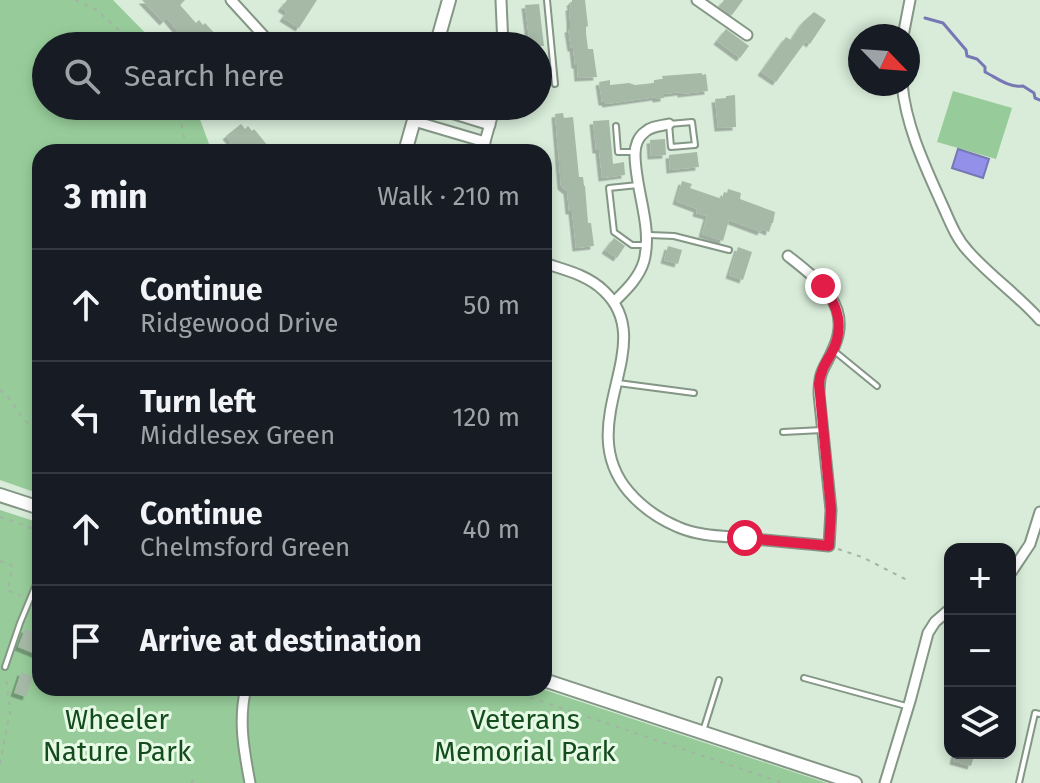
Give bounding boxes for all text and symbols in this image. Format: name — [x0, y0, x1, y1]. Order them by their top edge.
north arrow — [848, 24, 920, 96]
search box — [32, 32, 552, 120]
icon: search — [60, 54, 104, 98]
text: Search here — [124, 58, 284, 94]
text: 3 min — [64, 176, 148, 217]
text: Walk · 210 m — [377, 181, 520, 212]
route end — [805, 268, 841, 304]
text: Continue — [140, 272, 263, 308]
icon: ahead — [64, 283, 108, 327]
text: 50 m — [463, 290, 520, 321]
text: Ridgewood Drive — [140, 308, 338, 339]
text: Turn left — [140, 384, 256, 420]
icon: left — [64, 395, 108, 439]
text: 120 m — [452, 402, 520, 433]
text: Middlesex Green — [140, 420, 335, 451]
text: Continue — [140, 496, 263, 532]
icon: ahead — [64, 507, 108, 551]
text: 40 m — [462, 514, 520, 545]
route start — [727, 520, 763, 556]
text: Chelmsford Green — [140, 532, 350, 563]
map controls — [944, 543, 1016, 759]
button: + — [944, 543, 1016, 615]
button: − — [944, 615, 1016, 687]
icon: arrive — [64, 619, 108, 663]
text: Arrive at destination — [140, 623, 422, 659]
button: layers — [944, 687, 1016, 759]
park label: Wheeler Nature Park — [43, 703, 192, 768]
park label: Veterans Memorial Park — [434, 703, 617, 768]

